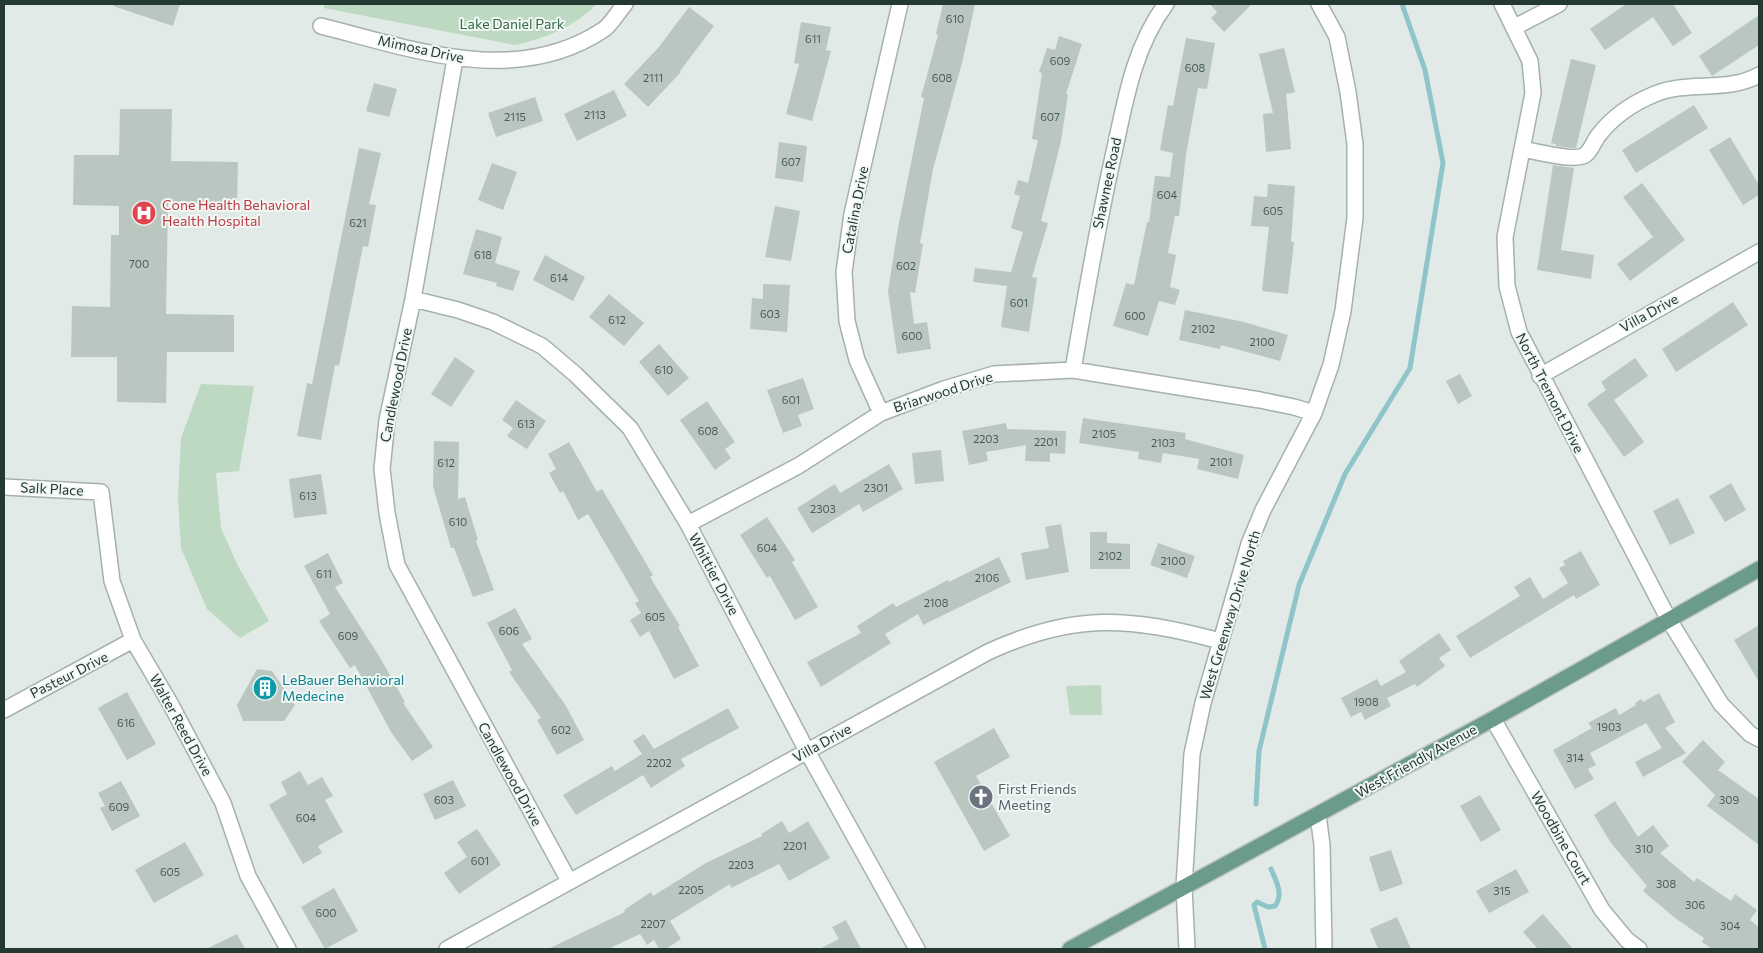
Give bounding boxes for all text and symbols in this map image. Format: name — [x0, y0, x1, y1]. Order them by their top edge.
house number: 610 — [946, 12, 964, 25]
park label: Lake Daniel Park — [460, 15, 565, 32]
street label: Mimosa Drive — [376, 31, 466, 66]
house number: 611 — [805, 32, 821, 45]
house number: 609 — [1050, 54, 1071, 67]
house number: 608 — [1185, 61, 1206, 74]
house number: 2111 — [643, 71, 663, 84]
house number: 608 — [932, 71, 953, 84]
house number: 2113 — [584, 108, 606, 121]
house number: 2115 — [504, 110, 526, 123]
house number: 607 — [1040, 110, 1060, 123]
street label: Shawnee Road — [1089, 136, 1124, 230]
house number: 607 — [781, 155, 801, 168]
street label: Catalina Drive — [838, 165, 871, 255]
house number: 604 — [1157, 188, 1178, 201]
place label: Cone Health Behavioral Health Hospital — [162, 196, 310, 229]
hospital icon: Cone Health Behavioral Health Hospital — [131, 200, 157, 226]
house number: 605 — [1263, 204, 1283, 217]
house number: 621 — [349, 216, 367, 229]
house number: 618 — [474, 248, 492, 261]
house number: 700 — [129, 257, 149, 270]
house number: 602 — [896, 259, 916, 272]
house number: 614 — [550, 271, 568, 284]
street label: Villa Drive — [1617, 290, 1681, 336]
house number: 601 — [1010, 296, 1028, 309]
house number: 603 — [760, 307, 780, 320]
house number: 600 — [1124, 309, 1146, 322]
house number: 612 — [608, 313, 626, 326]
house number: 2102 — [1191, 322, 1215, 335]
street label: Candlewood Drive — [376, 326, 415, 443]
house number: 600 — [901, 329, 923, 342]
street label: North Tremont Drive — [1513, 330, 1588, 456]
house number: 2100 — [1249, 335, 1275, 348]
house number: 610 — [655, 363, 673, 376]
street label: Briarwood Drive — [891, 367, 995, 416]
house number: 601 — [782, 393, 800, 406]
house number: 613 — [517, 417, 535, 430]
house number: 608 — [698, 424, 719, 437]
house number: 2105 — [1092, 427, 1116, 440]
house number: 2203 — [973, 432, 999, 445]
house number: 2201 — [1034, 435, 1058, 448]
house number: 2103 — [1151, 436, 1175, 449]
house number: 2101 — [1210, 455, 1232, 468]
house number: 612 — [437, 456, 455, 469]
street label: Salk Place — [20, 478, 84, 499]
house number: 2301 — [864, 481, 888, 494]
house number: 613 — [299, 489, 317, 502]
house number: 2303 — [810, 502, 836, 515]
house number: 610 — [449, 515, 467, 528]
street label: West Greenway Drive North — [1196, 528, 1263, 702]
street label: Whittier Drive — [686, 530, 743, 618]
house number: 604 — [757, 541, 778, 554]
house number: 2102 — [1098, 549, 1122, 562]
house number: 2100 — [1160, 554, 1186, 567]
house number: 611 — [316, 567, 332, 580]
house number: 2106 — [975, 571, 1000, 584]
house number: 2108 — [924, 596, 949, 609]
house number: 605 — [645, 610, 665, 623]
house number: 606 — [499, 624, 520, 637]
house number: 609 — [338, 629, 359, 642]
street label: Pasteur Drive — [27, 648, 111, 702]
street label: Walter Reed Drive — [146, 671, 217, 779]
place label: LeBauer Behavioral Medecine — [282, 671, 404, 704]
building icon: LeBauer Behavioral Medecine — [252, 675, 278, 701]
house number: 1908 — [1353, 695, 1379, 708]
house number: 616 — [117, 716, 135, 729]
street label: Candlewood Drive — [475, 719, 546, 829]
street label: Villa Drive — [790, 720, 854, 766]
street label: West Friendly Avenue — [1352, 720, 1479, 801]
house number: 1903 — [1597, 720, 1621, 733]
house number: 602 — [551, 723, 571, 736]
house number: 314 — [1566, 751, 1584, 764]
house number: 2202 — [646, 756, 672, 769]
place label: First Friends Meeting — [998, 780, 1077, 813]
church icon: First Friends Meeting — [968, 784, 994, 810]
street label: Woodbine Court — [1528, 788, 1595, 888]
house number: 603 — [434, 793, 454, 806]
house number: 309 — [1719, 793, 1739, 806]
house number: 609 — [109, 800, 130, 813]
house number: 604 — [296, 811, 317, 824]
house number: 2201 — [783, 839, 807, 852]
house number: 310 — [1635, 842, 1653, 855]
house number: 601 — [471, 854, 489, 867]
house number: 2203 — [728, 858, 754, 871]
house number: 605 — [160, 865, 180, 878]
house number: 308 — [1656, 877, 1676, 890]
house number: 2205 — [678, 883, 704, 896]
house number: 315 — [1493, 884, 1511, 897]
house number: 306 — [1685, 898, 1705, 911]
house number: 600 — [315, 906, 337, 919]
house number: 2207 — [640, 917, 666, 930]
house number: 304 — [1720, 919, 1740, 932]

